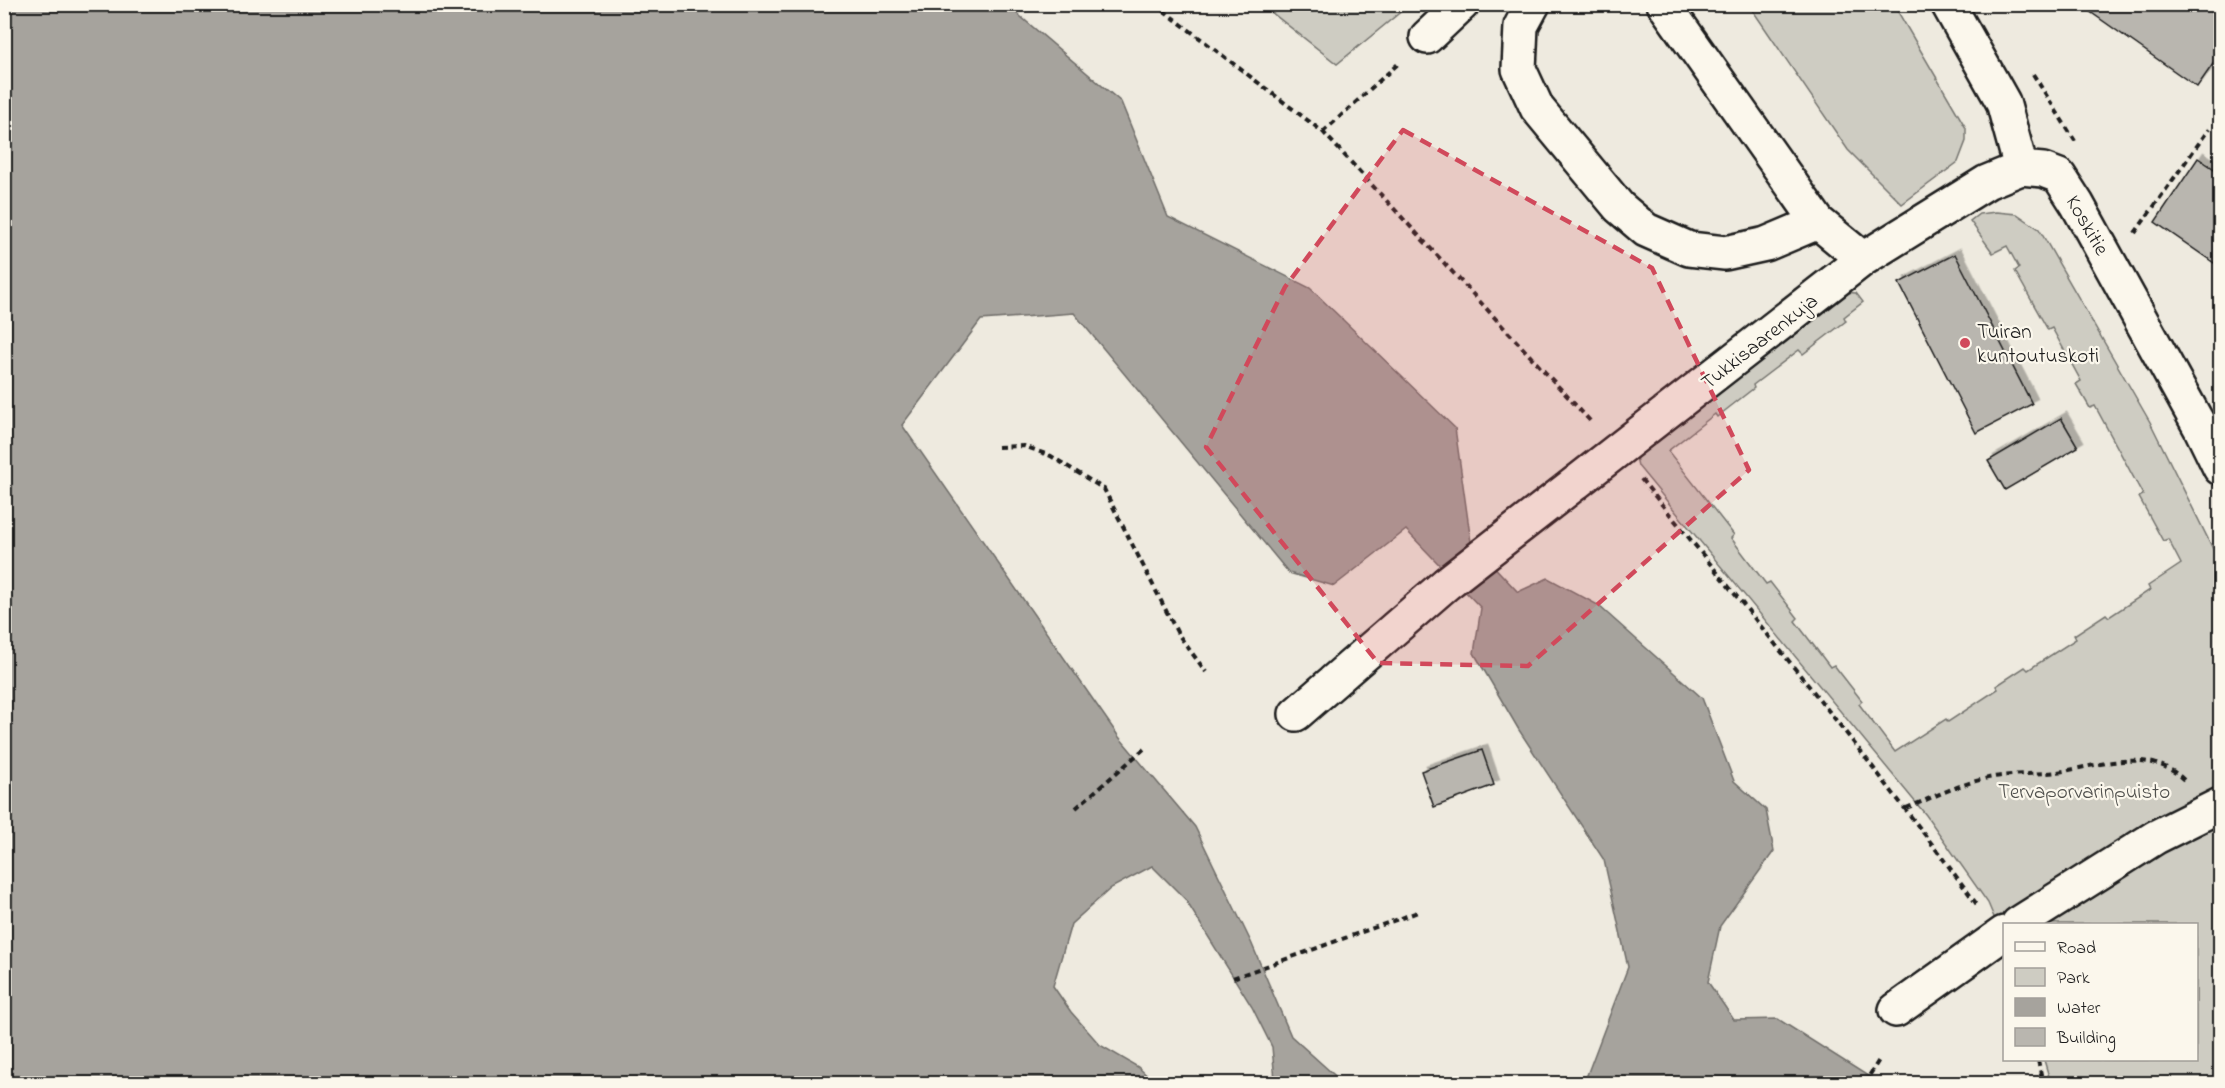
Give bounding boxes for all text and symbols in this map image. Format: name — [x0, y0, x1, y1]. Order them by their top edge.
street label: Koskitie — [2057, 190, 2116, 262]
street label: Tukkisaarenkuja — [1695, 287, 1825, 398]
place label: Tuiran kuntoutuskoti — [1977, 318, 2099, 372]
marker: Tuiran kuntoutuskoti — [1958, 336, 1972, 350]
park label: Tervaporvarinpuisto — [1998, 778, 2170, 808]
legend — [2003, 923, 2198, 1061]
text: Road — [2057, 936, 2096, 962]
text: Park — [2057, 966, 2090, 992]
text: Water — [2057, 996, 2101, 1022]
text: Building — [2056, 1026, 2116, 1053]

